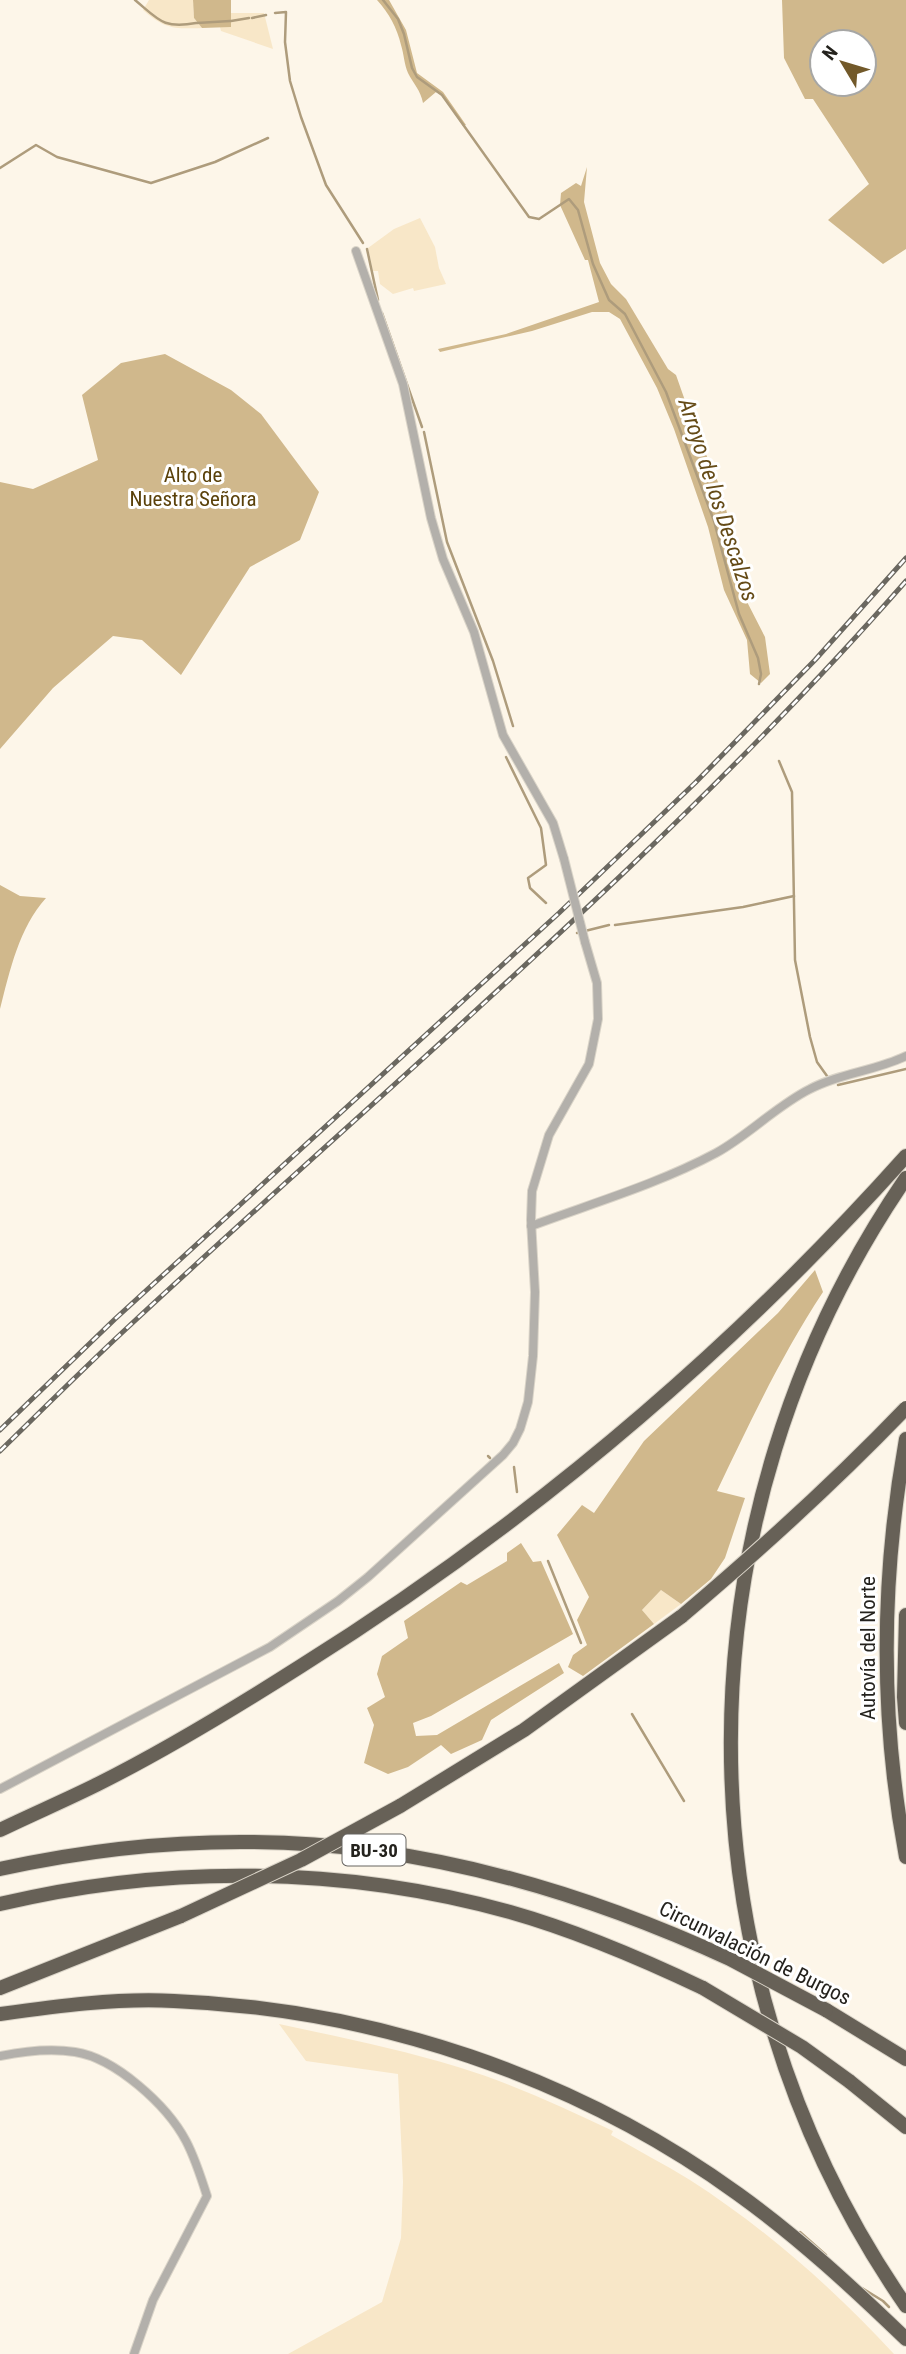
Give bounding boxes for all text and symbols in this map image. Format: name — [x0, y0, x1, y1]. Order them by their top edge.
north arrow — [808, 28, 878, 98]
text: N — [817, 41, 843, 65]
water label: Arroyo de los Descalzos — [672, 394, 764, 605]
park label: Alto de Nuestra Señora — [129, 463, 257, 511]
street label: Autovía del Norte — [856, 1576, 880, 1720]
road number: BU-30 — [342, 1834, 406, 1866]
street label: Circunvalación de Burgos — [655, 1896, 855, 2010]

